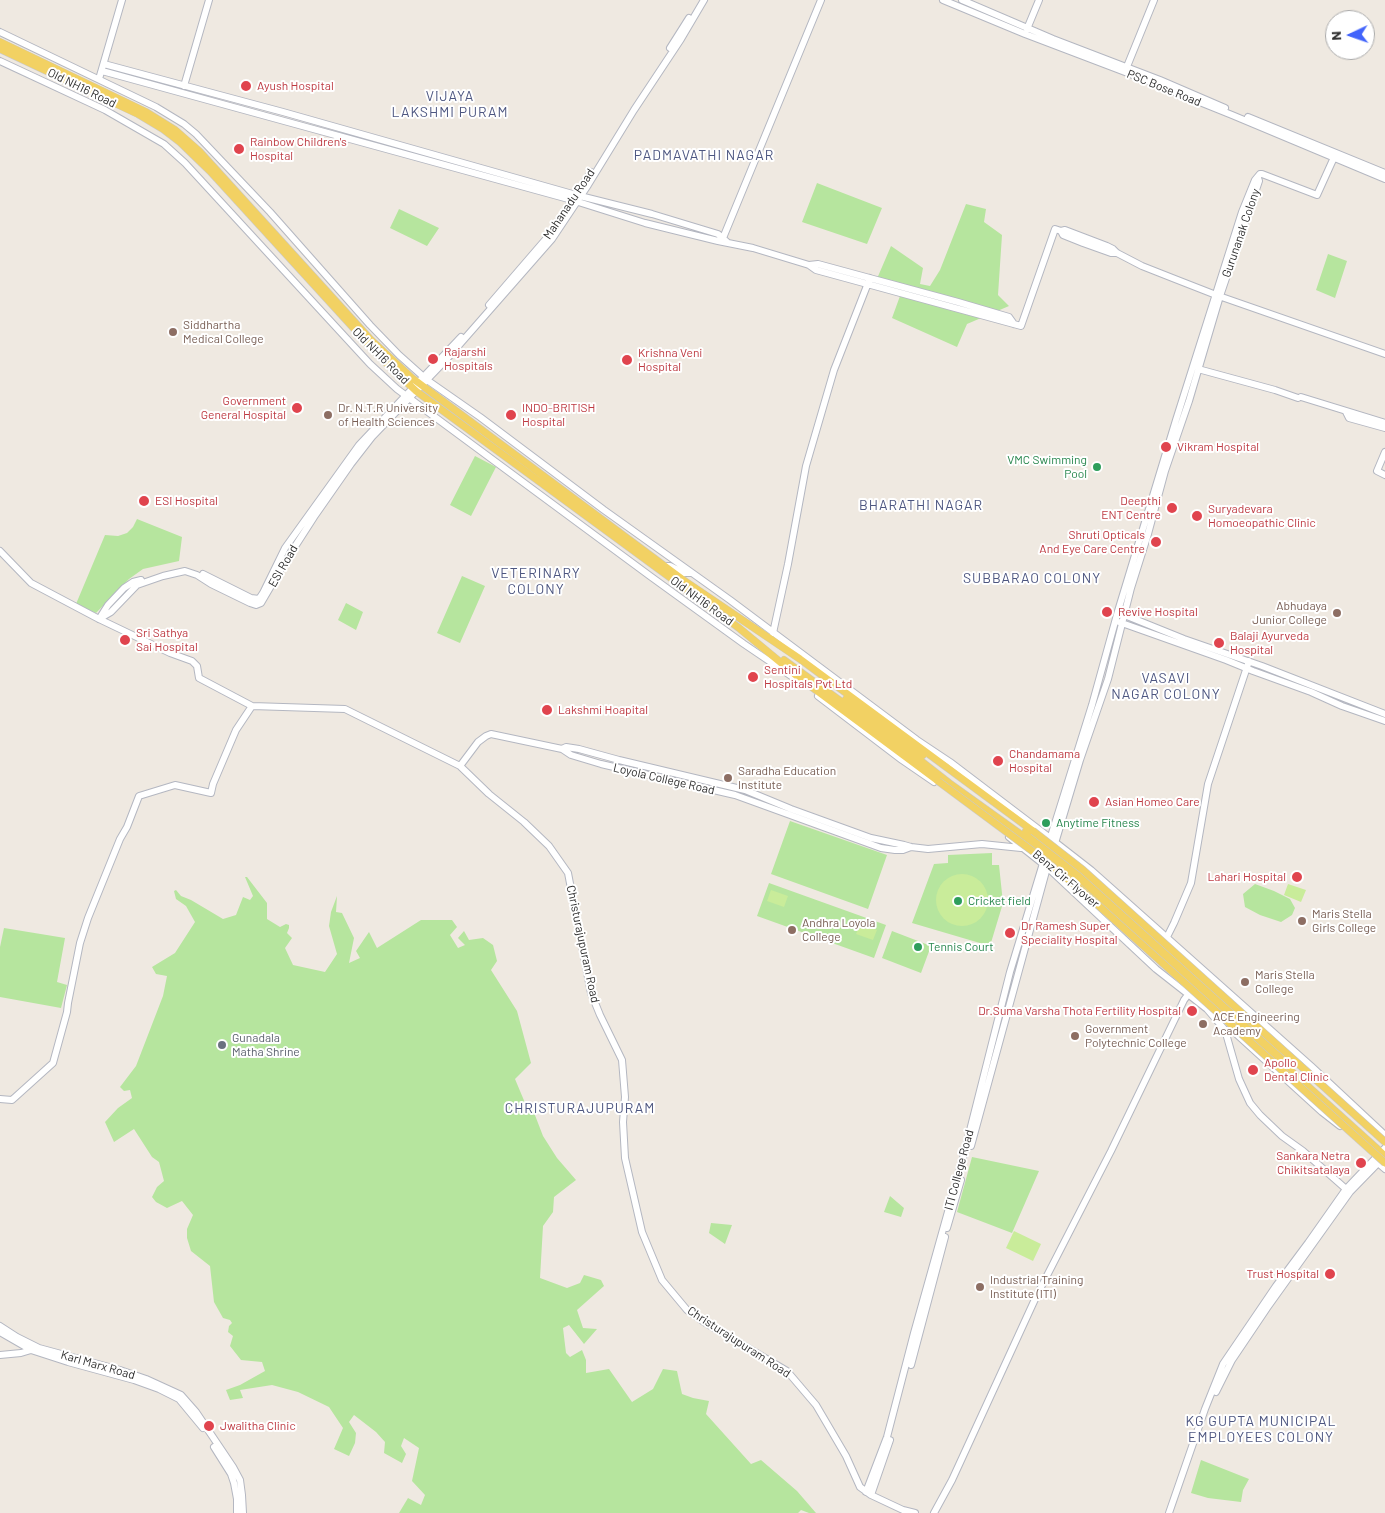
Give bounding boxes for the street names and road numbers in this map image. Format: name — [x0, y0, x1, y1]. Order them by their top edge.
street label: Old NH16 Road — [45, 65, 119, 111]
street label: PSC Bose Road — [1125, 67, 1203, 109]
street label: Mahanadu Road — [540, 166, 598, 242]
street label: Gurunanak Colony — [1219, 187, 1263, 279]
street label: Old NH16 Road — [350, 325, 412, 387]
street label: ESI Road — [265, 542, 301, 590]
street label: Old NH16 Road — [668, 573, 736, 629]
street label: Loyola College Road — [612, 760, 716, 798]
street label: Benz Cir Flyover — [1030, 847, 1102, 911]
street label: Christurajupuram Road — [563, 884, 603, 1004]
street label: ITI College Road — [941, 1128, 977, 1212]
street label: Christurajupuram Road — [685, 1303, 793, 1381]
street label: Karl Marx Road — [59, 1348, 137, 1382]

